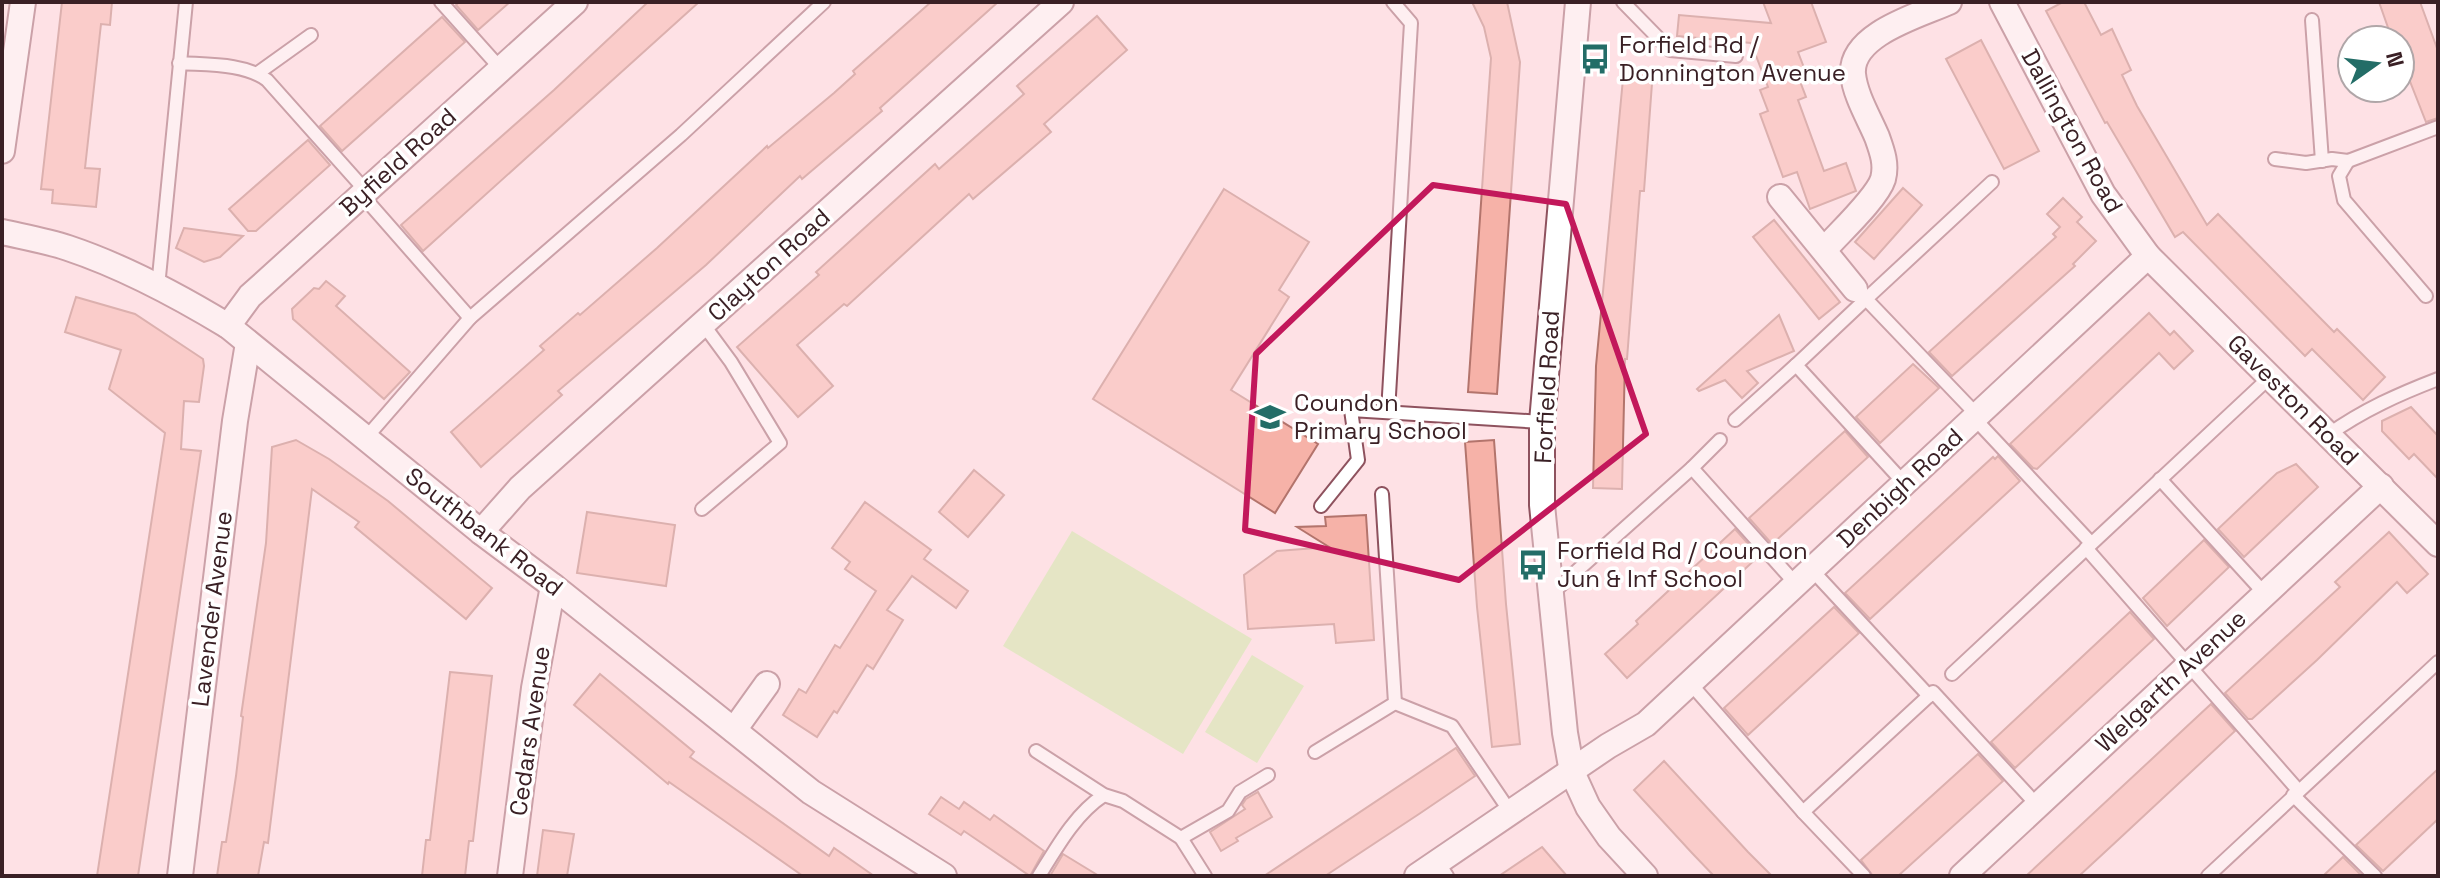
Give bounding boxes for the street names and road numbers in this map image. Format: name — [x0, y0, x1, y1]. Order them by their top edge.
street label: Dallington Road — [2015, 43, 2130, 218]
street label: Byfield Road — [333, 101, 463, 222]
street label: Clayton Road — [701, 201, 837, 328]
street label: Forfield Road — [1527, 310, 1566, 464]
street label: Gaveston Road — [2221, 327, 2366, 472]
street label: Denbigh Road — [1830, 421, 1969, 554]
street label: Southbank Road — [399, 460, 569, 603]
street label: Lavender Avenue — [184, 509, 239, 709]
street label: Welgarth Avenue — [2089, 603, 2253, 759]
street label: Cedars Avenue — [502, 644, 557, 818]

